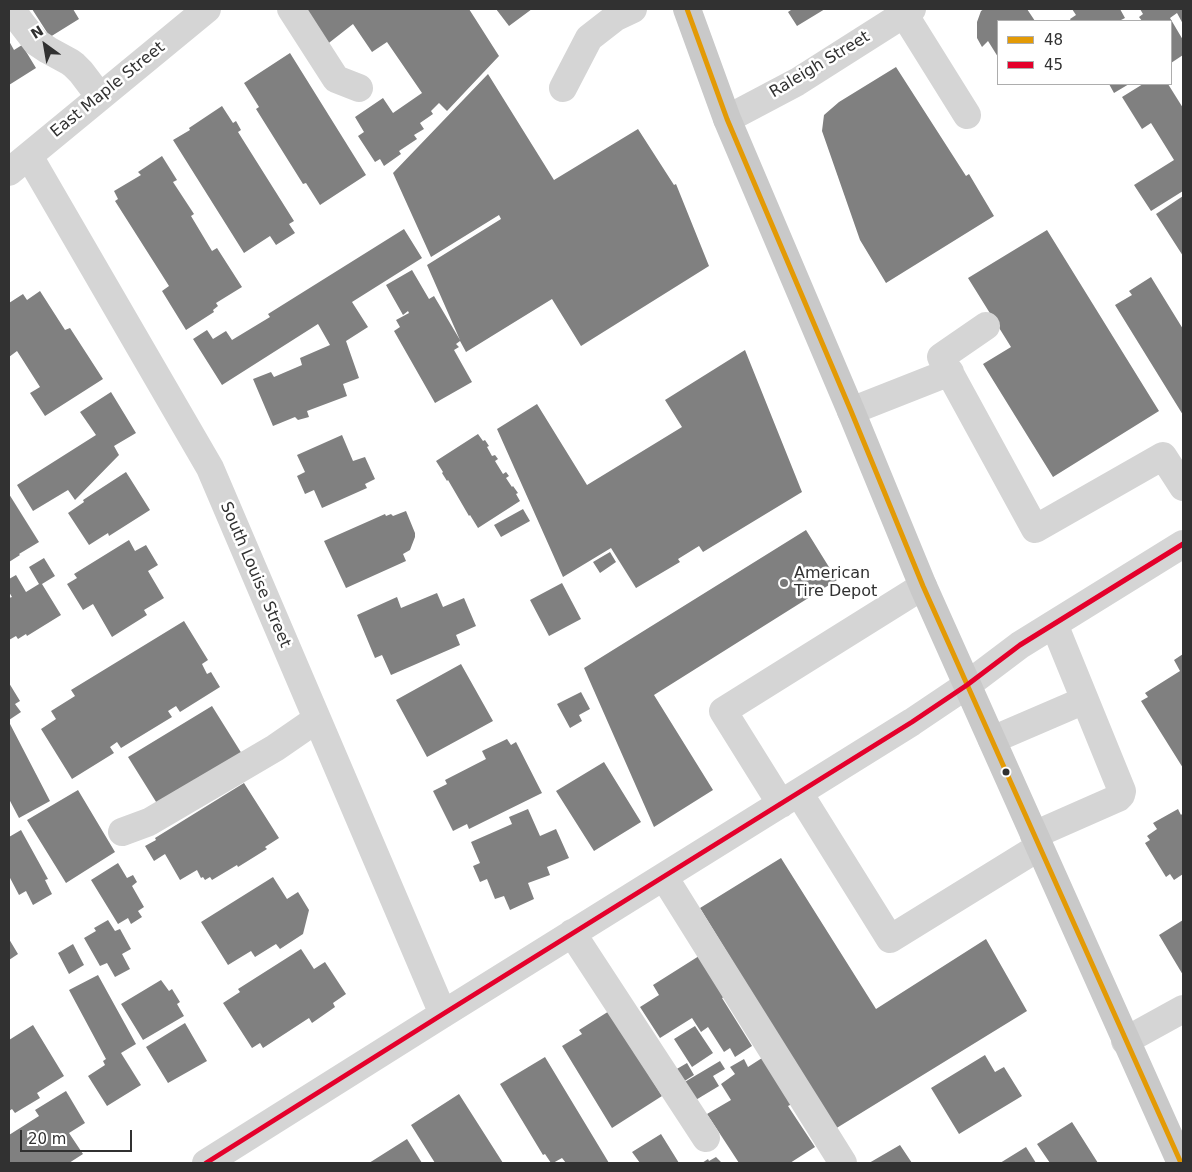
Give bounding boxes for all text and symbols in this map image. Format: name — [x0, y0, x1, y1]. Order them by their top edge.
north arrow — [20, 20, 70, 70]
legend — [997, 20, 1172, 85]
text: N — [28, 22, 46, 42]
street label: Raleigh Street — [766, 28, 874, 102]
text: 48 — [1044, 31, 1063, 49]
street label: East Maple Street — [47, 38, 169, 142]
text: 45 — [1044, 56, 1063, 74]
street label: South Louise Street — [216, 499, 294, 651]
place label: American Tire Depot — [794, 564, 877, 602]
marker: American Tire Depot — [778, 577, 790, 589]
unlabelled marker — [1001, 767, 1011, 777]
scale bar — [22, 1120, 135, 1152]
text: 20 m — [28, 1130, 66, 1148]

